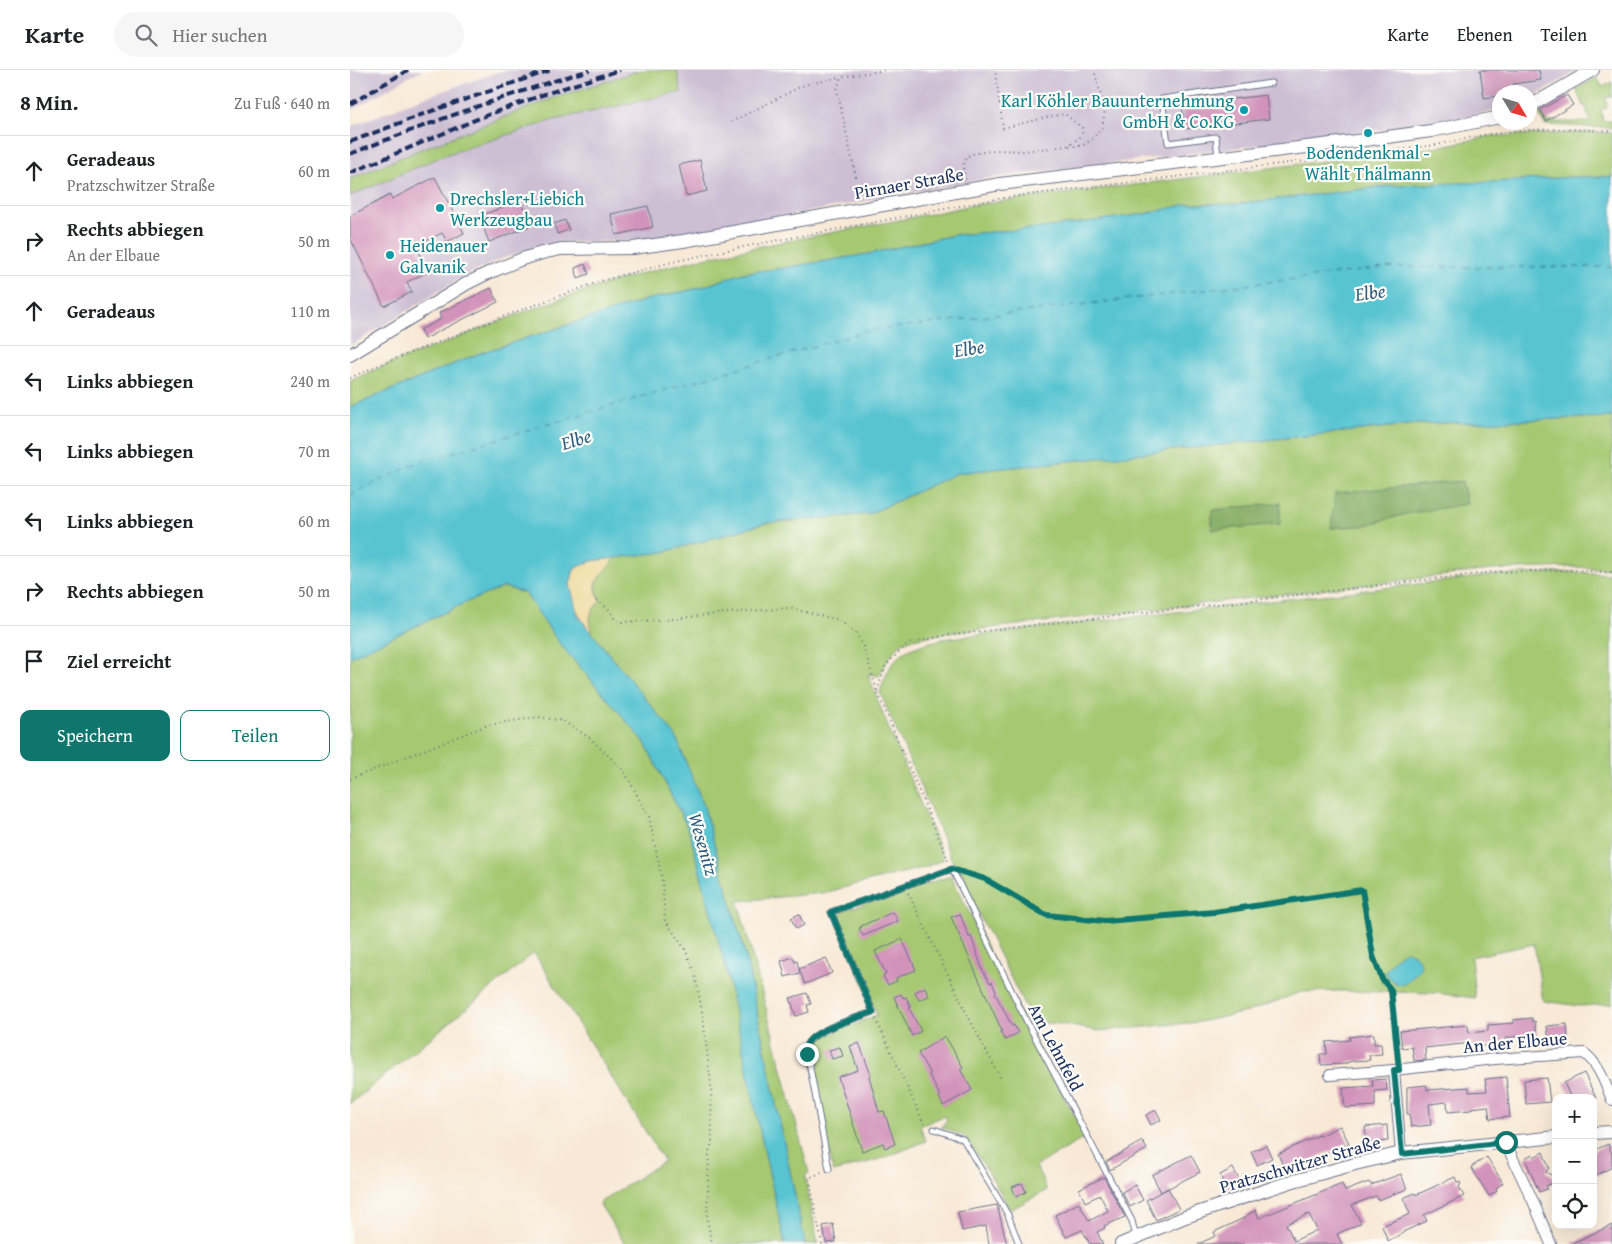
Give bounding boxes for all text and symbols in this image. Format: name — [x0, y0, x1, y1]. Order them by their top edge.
search box — [114, 12, 464, 57]
text: Karte — [25, 17, 84, 52]
icon: search — [132, 21, 160, 49]
text: Hier suchen — [172, 21, 267, 49]
text: Karte — [1388, 21, 1429, 48]
text: Ebenen — [1457, 21, 1513, 48]
text: Teilen — [1541, 21, 1587, 48]
north arrow — [1492, 85, 1537, 130]
text: 8 Min. — [20, 87, 78, 118]
place label: Karl Köhler Bauunternehmung GmbH & Co.KG — [1001, 87, 1234, 135]
text: Zu Fuß · 640 m — [234, 91, 330, 115]
marker: Karl Köhler Bauunternehmung GmbH & Co.KG — [1238, 104, 1250, 116]
marker: Bodendenkmal - Wählt Thälmann — [1362, 127, 1374, 139]
place label: Bodendenkmal - Wählt Thälmann — [1305, 139, 1431, 187]
text: Geradeaus — [67, 145, 155, 173]
icon: ahead — [20, 157, 48, 185]
text: 60 m — [298, 159, 330, 183]
street label: Pirnaer Straße — [852, 160, 966, 206]
text: Pratzschwitzer Straße — [67, 173, 215, 197]
place label: Drechsler+Liebich Werkzeugbau — [450, 185, 584, 233]
marker: Drechsler+Liebich Werkzeugbau — [434, 202, 446, 214]
text: Rechts abbiegen — [67, 215, 204, 243]
icon: right — [20, 227, 48, 255]
text: 50 m — [298, 229, 330, 253]
place label: Heidenauer Galvanik — [400, 232, 488, 280]
text: An der Elbaue — [67, 243, 160, 267]
marker: Heidenauer Galvanik — [384, 249, 396, 261]
water label: Elbe — [1352, 276, 1387, 308]
icon: ahead — [20, 297, 48, 325]
text: Geradeaus — [67, 297, 155, 325]
text: 110 m — [290, 299, 330, 323]
water label: Elbe — [951, 332, 987, 364]
icon: left — [20, 367, 48, 395]
text: Links abbiegen — [67, 367, 193, 395]
text: 240 m — [290, 369, 330, 393]
water label: Elbe — [556, 421, 595, 457]
icon: left — [20, 437, 48, 465]
text: Links abbiegen — [67, 437, 193, 465]
text: 70 m — [298, 439, 330, 463]
icon: left — [20, 507, 48, 535]
text: Links abbiegen — [67, 507, 193, 535]
text: 60 m — [298, 509, 330, 533]
icon: right — [20, 577, 48, 605]
text: Rechts abbiegen — [67, 577, 204, 605]
text: 50 m — [298, 579, 330, 603]
icon: arrive — [20, 647, 48, 675]
text: Ziel erreicht — [67, 647, 171, 675]
button: Speichern — [20, 710, 170, 761]
button: Teilen — [180, 710, 330, 761]
water label: Wesenitz — [682, 809, 727, 879]
street label: Am Lehnfeld — [1022, 998, 1091, 1096]
street label: An der Elbaue — [1462, 1024, 1568, 1060]
route end — [796, 1043, 819, 1066]
map controls — [1552, 1094, 1597, 1229]
button: + — [1552, 1094, 1597, 1139]
street label: Pratzschwitzer Straße — [1216, 1128, 1384, 1200]
route start — [1495, 1131, 1518, 1154]
button: − — [1552, 1139, 1597, 1184]
button: locate — [1552, 1184, 1597, 1229]

